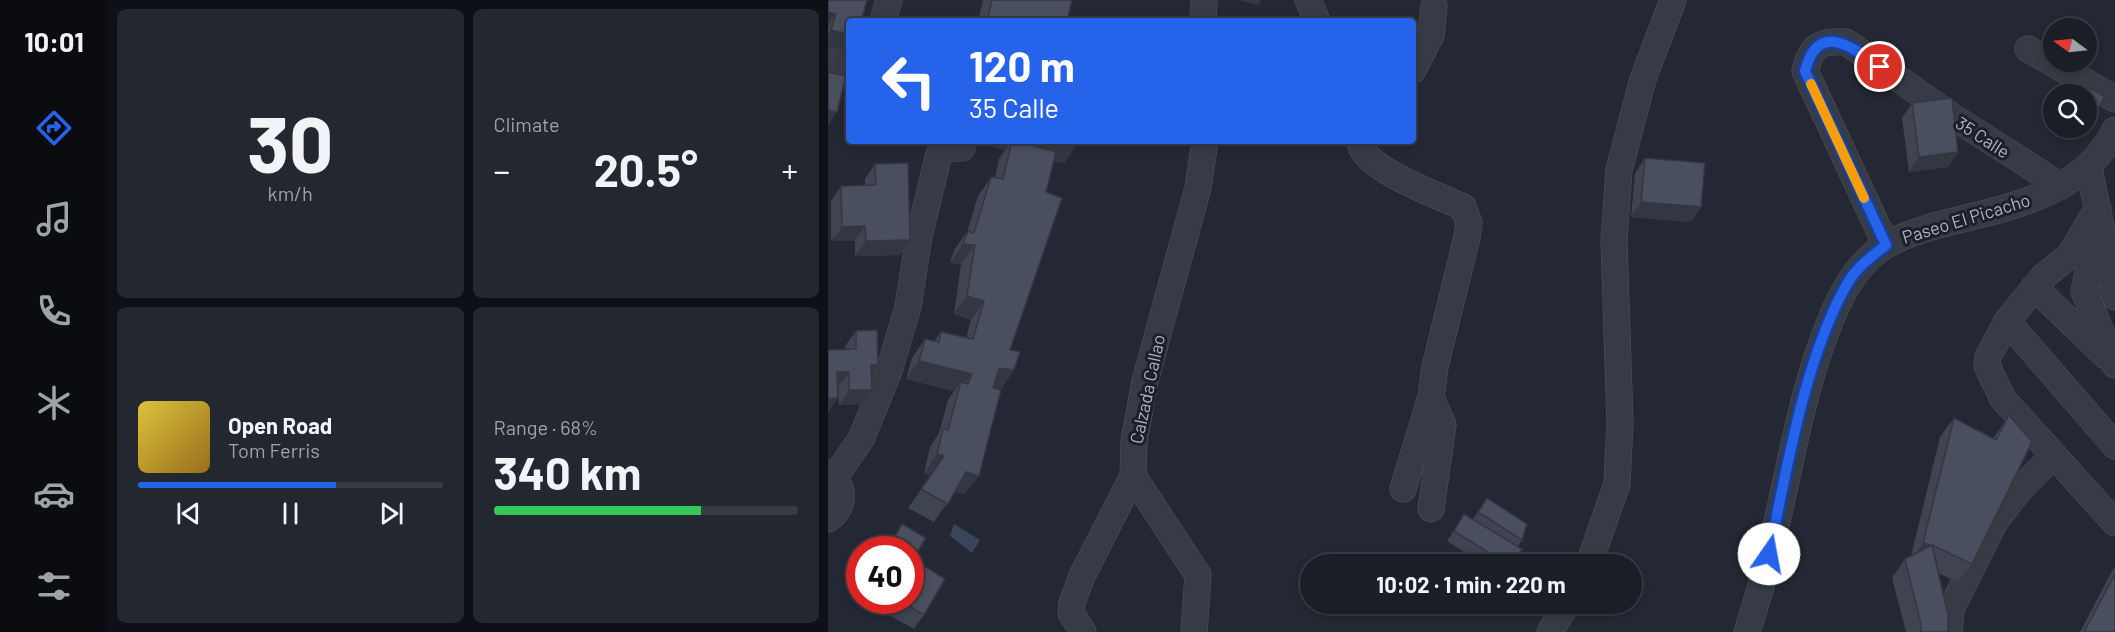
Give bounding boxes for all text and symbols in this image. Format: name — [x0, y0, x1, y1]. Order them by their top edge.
north arrow — [2043, 18, 2097, 72]
map controls — [2043, 18, 2097, 138]
text: 10:01 — [24, 25, 84, 57]
text: 120 m — [969, 40, 1075, 90]
pin — [1854, 41, 1905, 92]
icon: left — [870, 42, 948, 120]
icon: arrive — [1863, 50, 1896, 83]
button: search — [2043, 84, 2097, 138]
text: 35 Calle — [969, 91, 1059, 123]
text: 30 — [247, 95, 334, 189]
icon: directions — [33, 107, 75, 149]
street label: 35 Calle — [1952, 111, 2014, 163]
text: Climate — [494, 112, 560, 136]
text: 20.5° — [594, 142, 698, 196]
text: − — [494, 150, 510, 190]
text: + — [782, 150, 798, 190]
text: km/h — [268, 181, 313, 205]
street label: Paseo El Picacho — [1899, 188, 2033, 248]
icon: music — [33, 198, 75, 240]
icon: phone — [33, 290, 75, 332]
street label: Calzada Callao — [1125, 332, 1169, 446]
icon: climate — [33, 382, 75, 424]
text: Open Road — [228, 412, 332, 438]
text: Range · 68% — [494, 415, 598, 439]
text: Tom Ferris — [228, 438, 320, 462]
text: 340 km — [494, 445, 641, 499]
icon: car — [33, 473, 75, 515]
icon: previous — [172, 497, 205, 530]
icon: pause — [274, 497, 307, 530]
icon: next — [375, 497, 408, 530]
position arrow — [1737, 522, 1801, 586]
speed limit sign: 40 — [846, 536, 924, 614]
icon: filters — [33, 565, 75, 607]
text: 10:02 · 1 min · 220 m — [1376, 571, 1566, 597]

